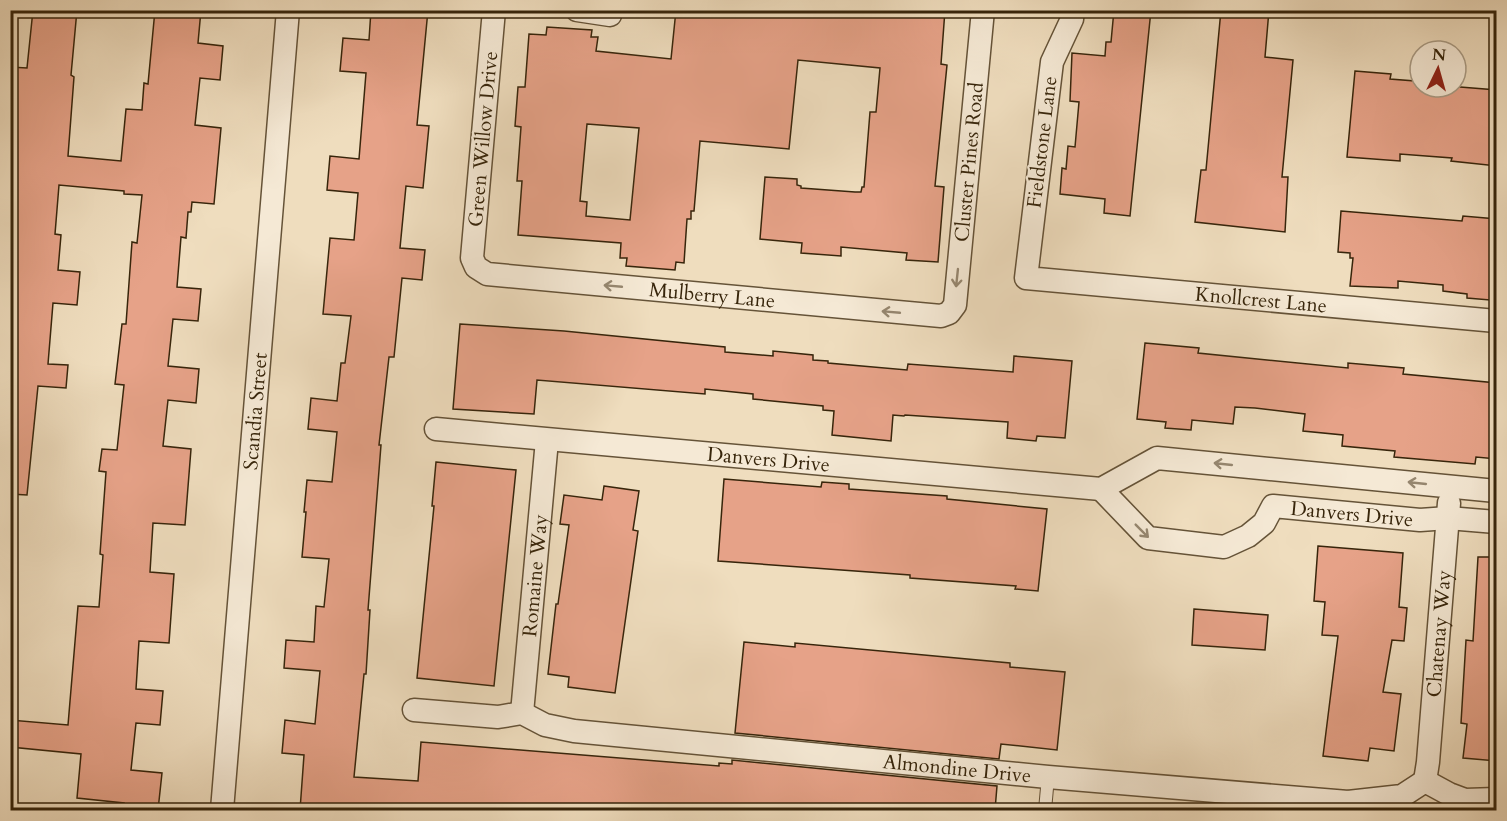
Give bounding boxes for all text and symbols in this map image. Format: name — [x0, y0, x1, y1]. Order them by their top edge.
north arrow — [1408, 39, 1468, 99]
text: N — [1431, 43, 1447, 67]
street label: Green Willow Drive — [462, 50, 504, 228]
street label: Fieldstone Lane — [1021, 75, 1063, 209]
street label: Cluster Pines Road — [948, 81, 990, 243]
one-way arrow — [951, 267, 962, 287]
street label: Mulberry Lane — [648, 276, 776, 314]
one-way arrow — [604, 280, 624, 291]
street label: Knollcrest Lane — [1194, 280, 1328, 319]
one-way arrow — [882, 306, 902, 317]
street label: Scandia Street — [237, 351, 273, 471]
street label: Danvers Drive — [706, 440, 831, 478]
one-way arrow — [1214, 458, 1234, 469]
one-way arrow — [1408, 477, 1428, 488]
street label: Danvers Drive — [1289, 494, 1415, 533]
street label: Romaine Way — [516, 513, 554, 638]
one-way arrow — [1134, 524, 1149, 538]
street label: Chatenay Way — [1420, 569, 1457, 698]
street label: Almondine Drive — [882, 748, 1032, 789]

